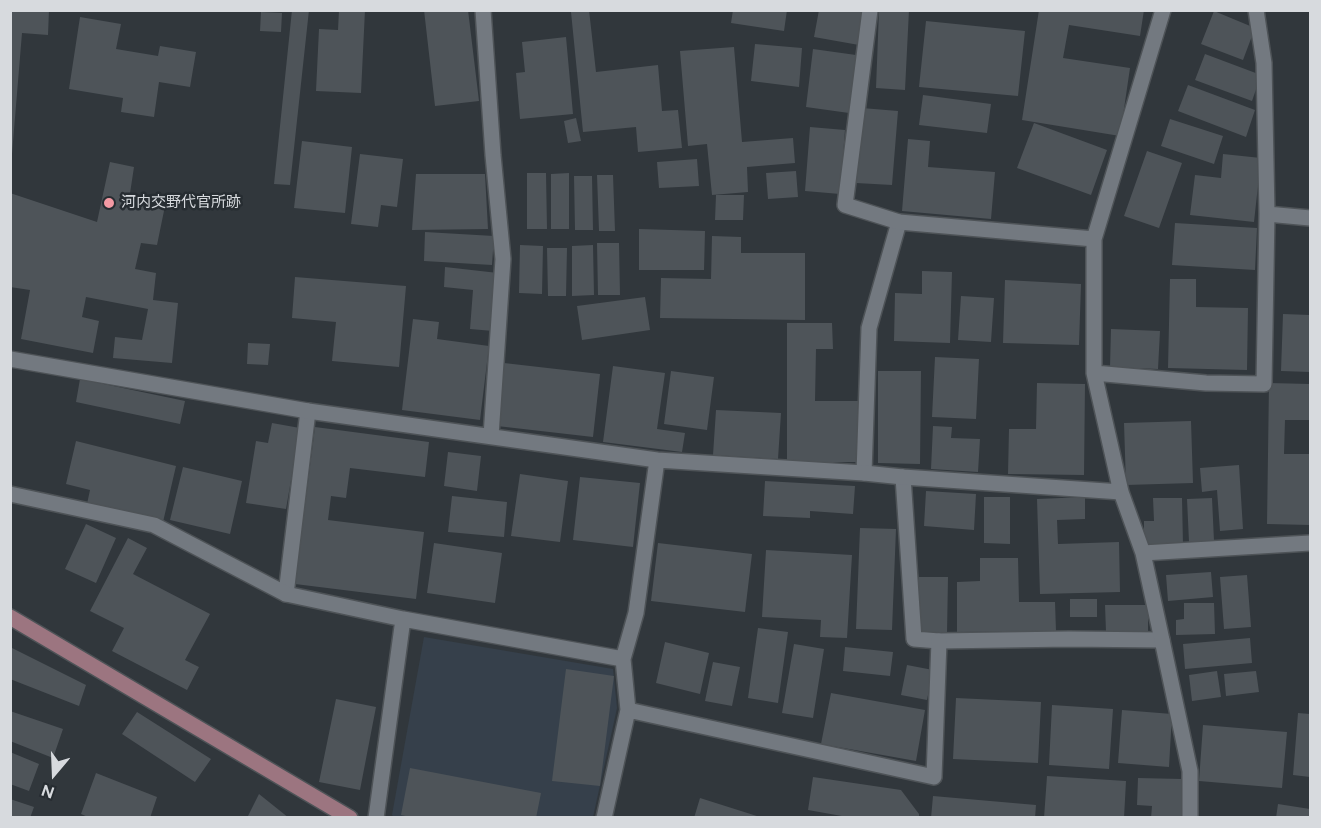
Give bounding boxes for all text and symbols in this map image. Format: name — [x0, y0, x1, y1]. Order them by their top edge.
place label: 河内交野代官所跡 — [121, 194, 241, 212]
marker: 河内交野代官所跡 — [102, 196, 116, 210]
north arrow — [24, 744, 84, 804]
text: N — [39, 780, 57, 802]

